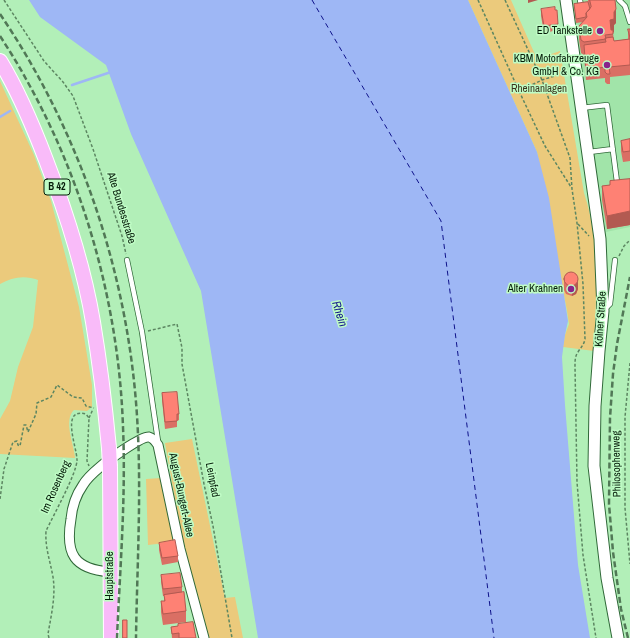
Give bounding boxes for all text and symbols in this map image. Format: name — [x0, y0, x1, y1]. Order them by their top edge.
place label: ED Tankstelle — [537, 24, 592, 38]
marker: ED Tankstelle — [595, 26, 605, 36]
place label: KBM Motorfahrzeuge GmbH & Co. KG — [514, 52, 599, 78]
marker: KBM Motorfahrzeuge GmbH & Co. KG — [602, 60, 612, 70]
park label: Rheinanlagen — [511, 82, 567, 96]
street label: Alte Bundesstraße — [104, 171, 138, 245]
road number: B 42 — [44, 179, 70, 195]
place label: Alter Krahnen — [508, 282, 563, 296]
marker: Alter Krahnen — [566, 284, 576, 294]
street label: Kölner Straße — [592, 291, 610, 347]
water label: Rhein — [328, 299, 350, 329]
street label: Philosophenweg — [610, 431, 624, 497]
street label: August-Bungert-Allee — [166, 452, 196, 538]
street label: Im Rosenberg — [38, 458, 74, 516]
street label: Leinpfad — [202, 462, 222, 498]
street label: Hauptstraße — [103, 551, 117, 601]

